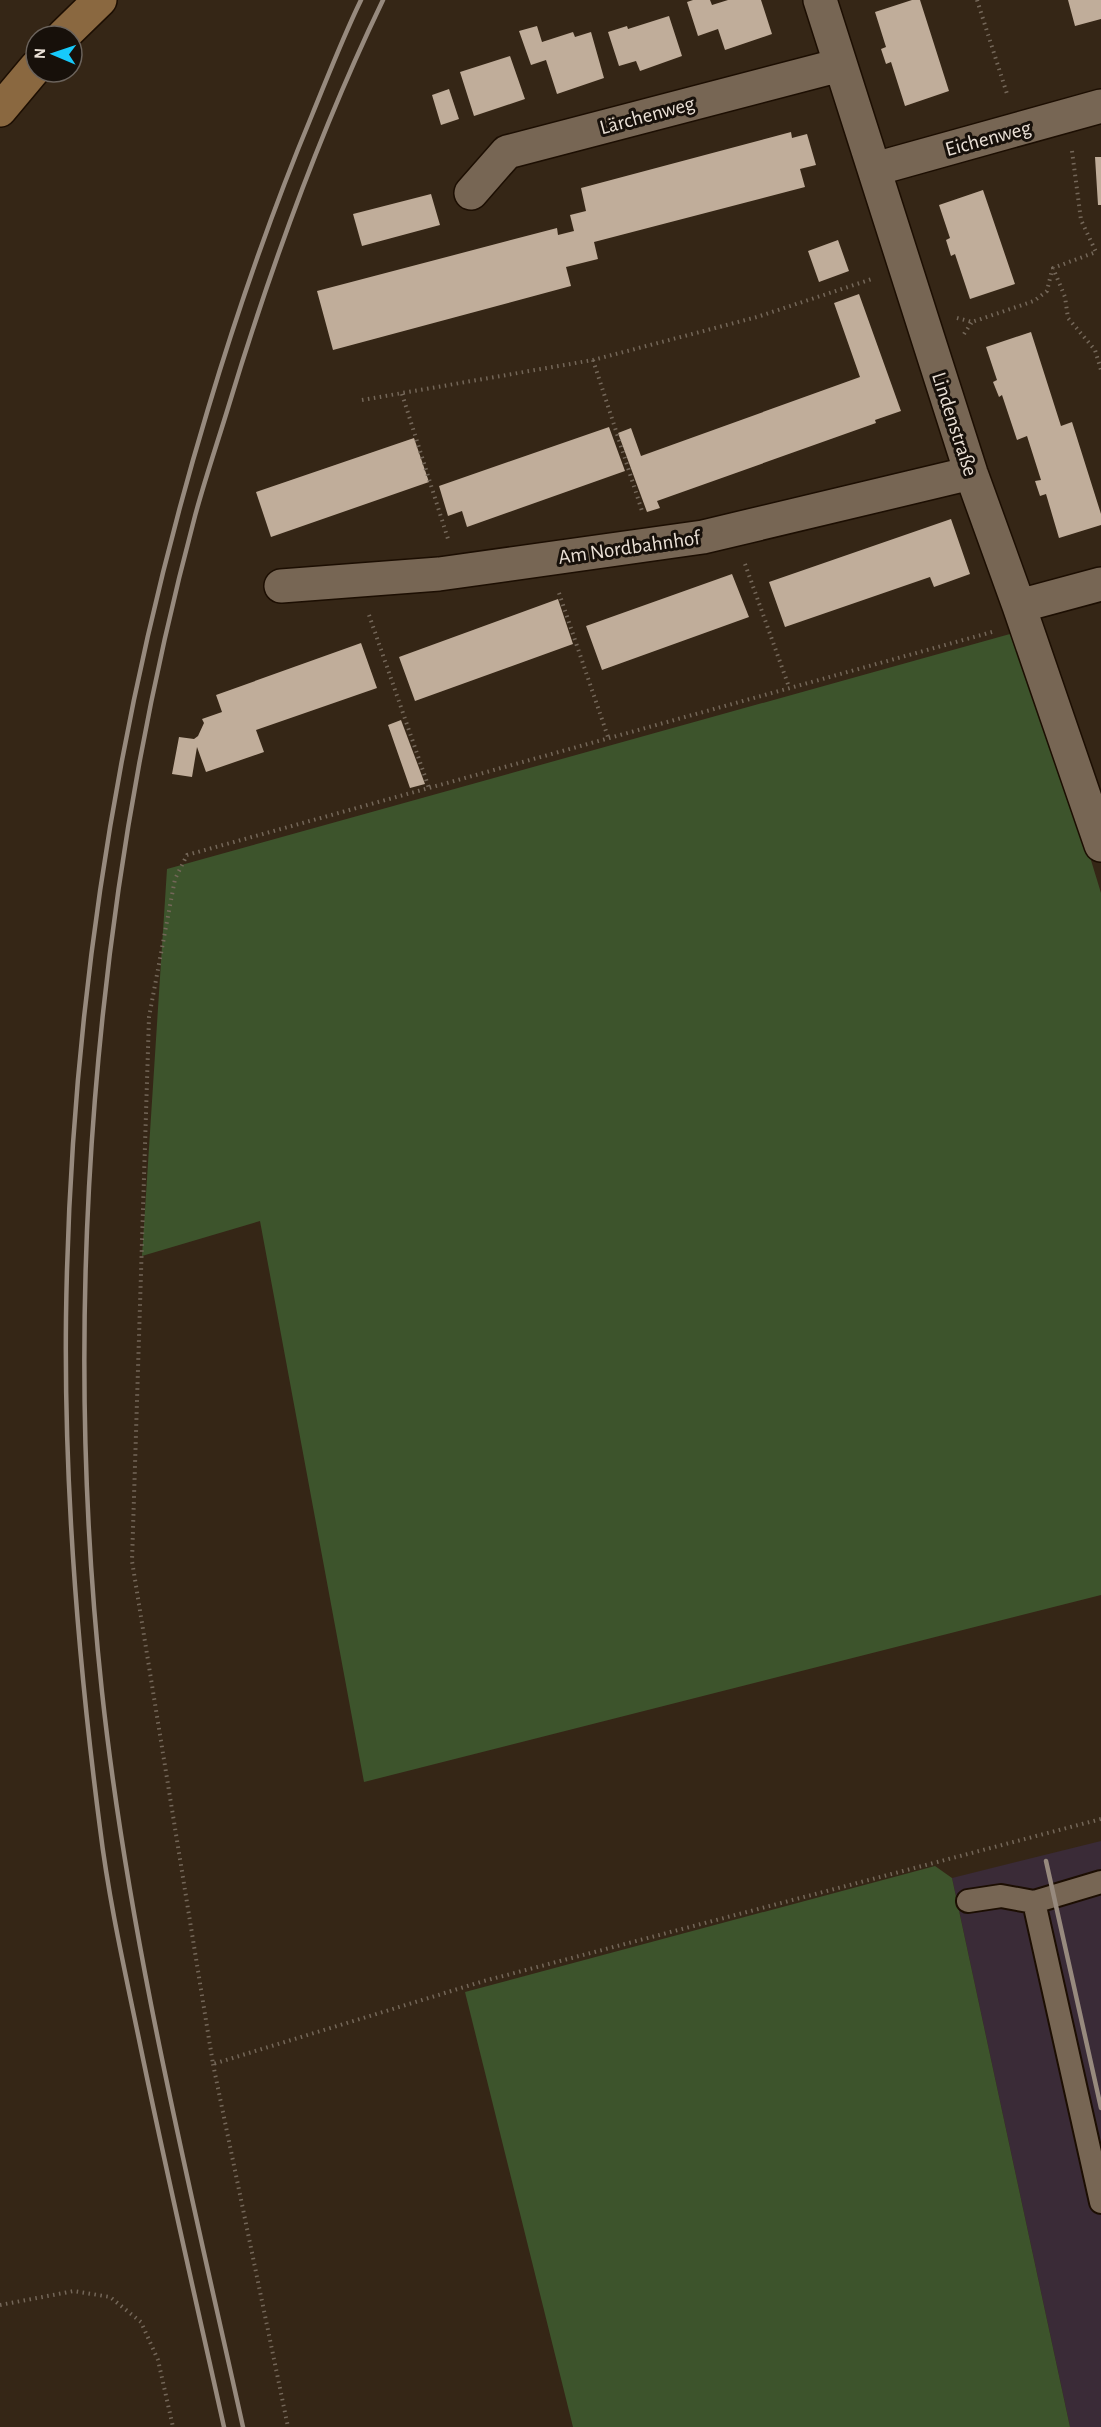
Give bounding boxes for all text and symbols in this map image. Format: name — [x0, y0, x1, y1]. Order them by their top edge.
north arrow — [24, 24, 84, 84]
text: N — [32, 48, 48, 59]
street label: Lärchenweg — [597, 93, 698, 138]
street label: Eichenweg — [943, 117, 1034, 160]
street label: Lindenstraße — [928, 370, 981, 479]
street label: Am Nordbahnhof — [557, 527, 703, 568]

